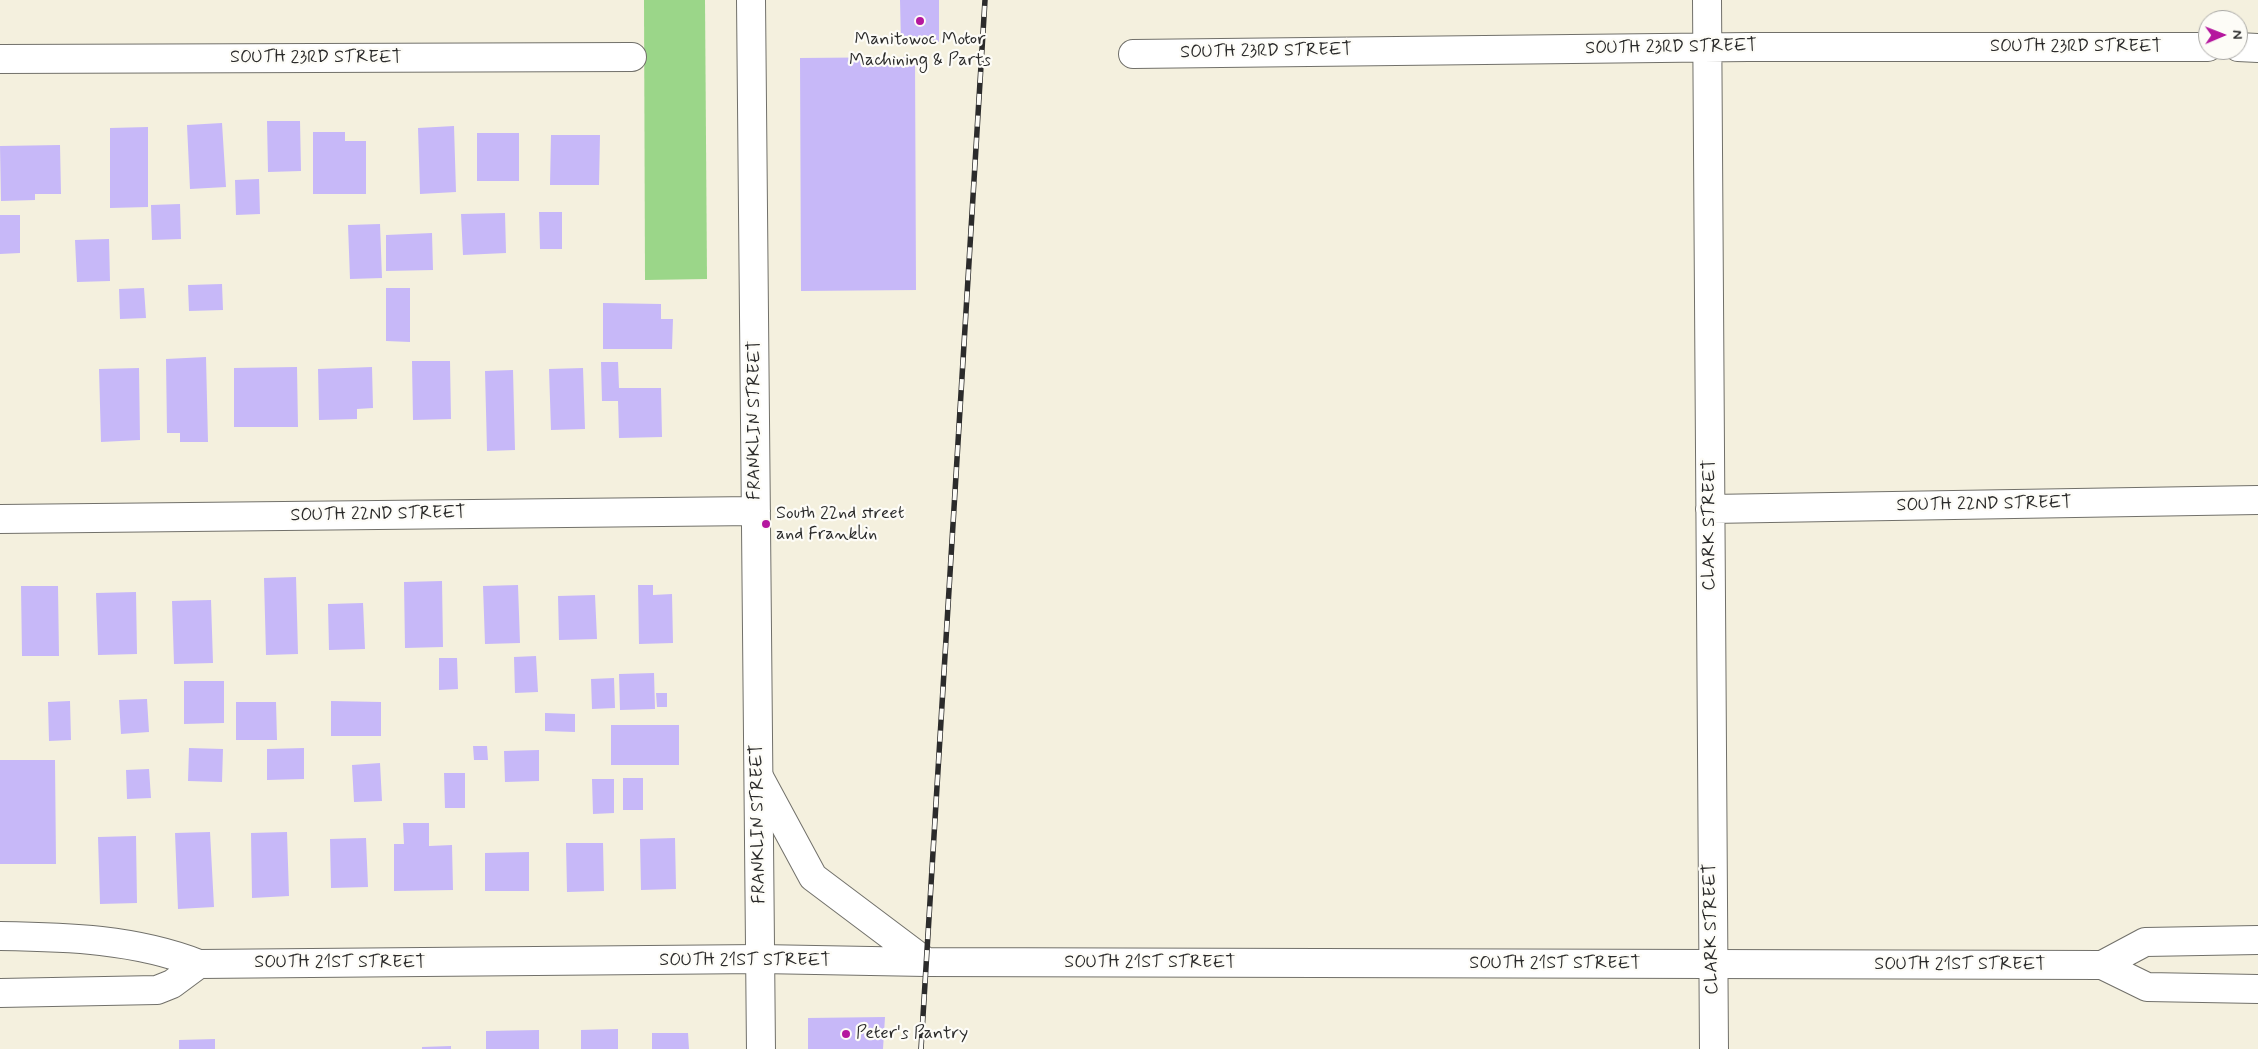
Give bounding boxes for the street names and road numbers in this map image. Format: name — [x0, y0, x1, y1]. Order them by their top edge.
street label: SOUTH 23RD STREET — [1585, 36, 1757, 60]
street label: SOUTH 23RD STREET — [1990, 36, 2162, 58]
street label: SOUTH 23RD STREET — [1180, 40, 1352, 64]
street label: SOUTH 23RD STREET — [230, 47, 402, 69]
street label: FRANKLIN STREET — [744, 340, 766, 500]
street label: CLARK STREET — [1699, 459, 1721, 591]
street label: SOUTH 22ND STREET — [1896, 493, 2072, 517]
street label: SOUTH 22ND STREET — [290, 503, 466, 527]
street label: FRANKLIN STREET — [747, 744, 771, 904]
street label: CLARK STREET — [1700, 863, 1724, 995]
street label: SOUTH 21ST STREET — [659, 950, 831, 972]
street label: SOUTH 21ST STREET — [254, 952, 426, 974]
street label: SOUTH 21ST STREET — [1064, 952, 1236, 974]
street label: SOUTH 21ST STREET — [1469, 953, 1641, 975]
street label: SOUTH 21ST STREET — [1874, 954, 2046, 976]

